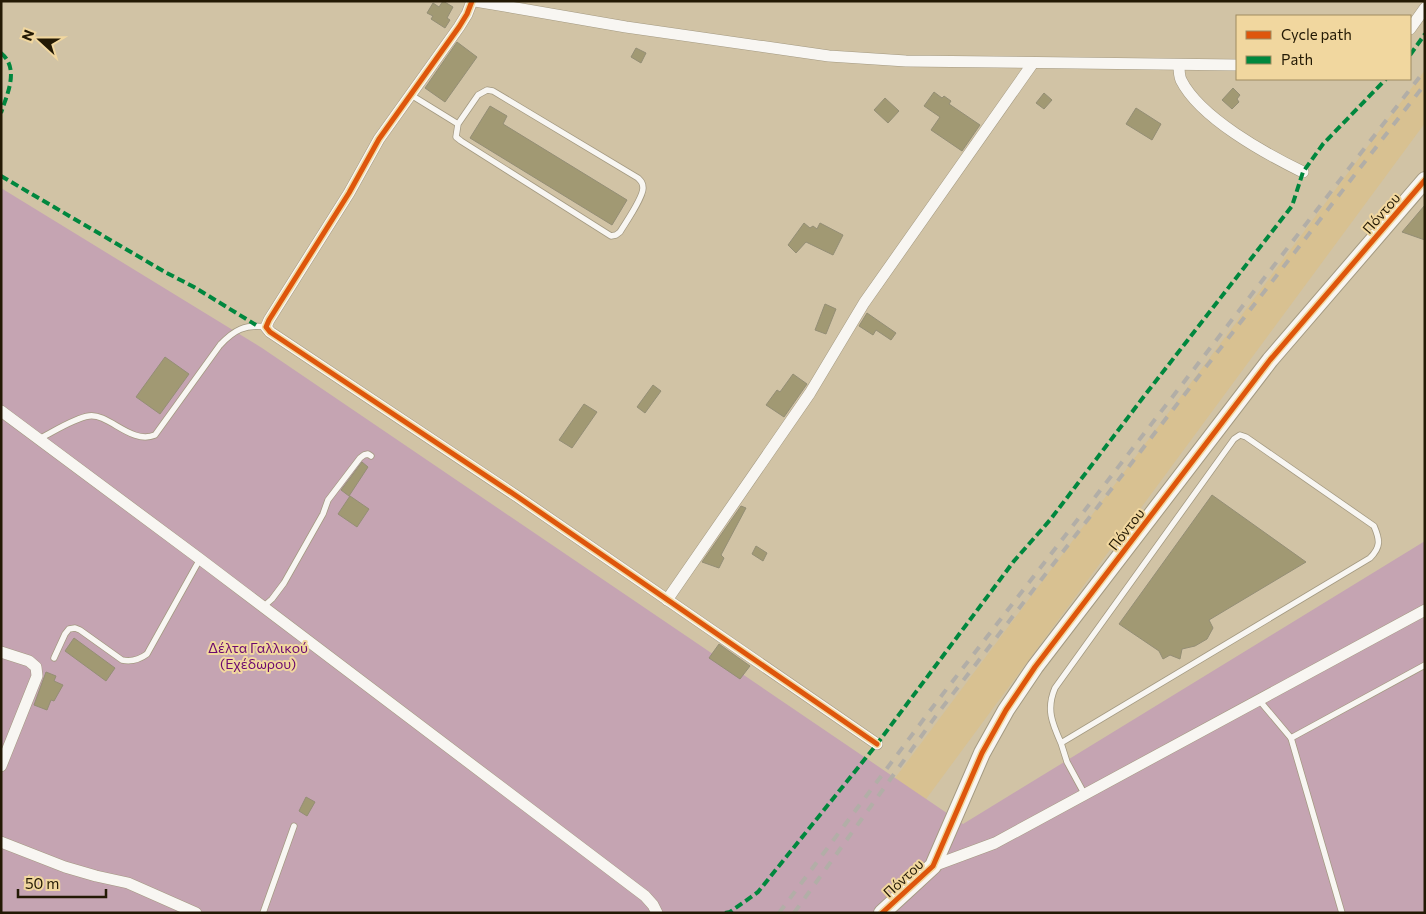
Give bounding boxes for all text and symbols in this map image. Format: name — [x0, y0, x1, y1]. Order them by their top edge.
north arrow — [15, 15, 65, 65]
legend — [1236, 15, 1411, 80]
text: Cycle path — [1281, 25, 1352, 43]
text: N — [18, 27, 37, 43]
text: Path — [1281, 50, 1313, 68]
street label: Πόντου — [1359, 189, 1403, 237]
street label: Πόντου — [1104, 505, 1148, 553]
park label: Δέλτα Γαλλικού (Εχέδωρου) — [208, 639, 308, 672]
street label: Πόντου — [879, 855, 927, 901]
scale bar — [18, 866, 105, 898]
text: 50 m — [25, 874, 59, 892]

